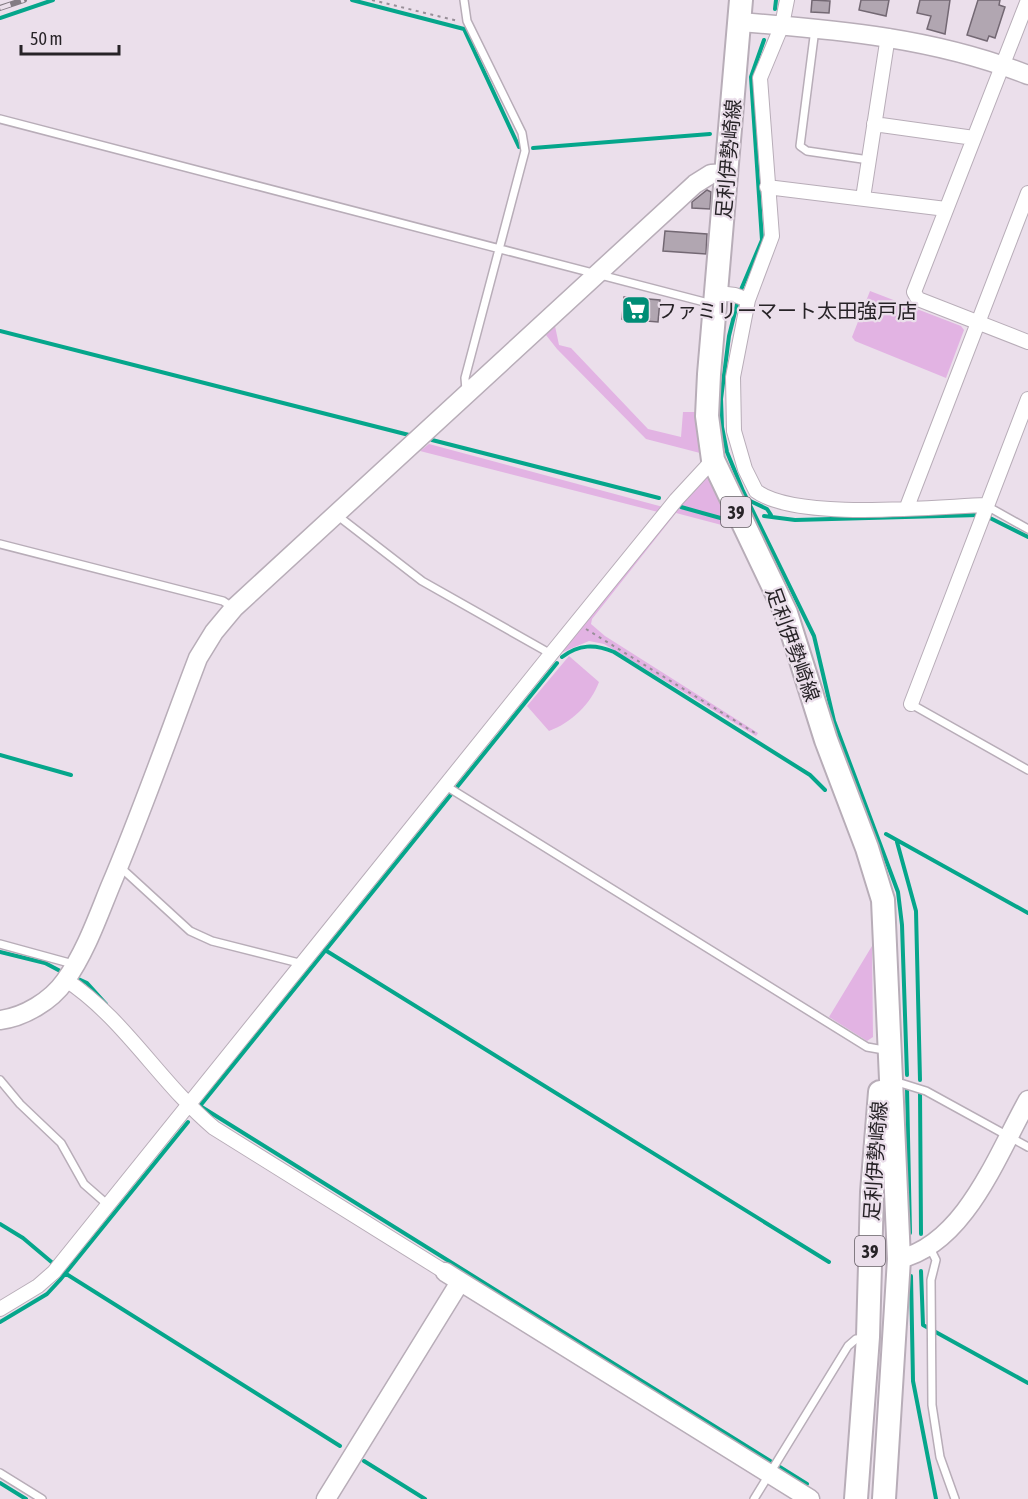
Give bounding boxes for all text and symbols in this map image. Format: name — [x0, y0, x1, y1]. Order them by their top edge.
scale bar — [21, 18, 118, 56]
text: 50 m — [30, 28, 62, 49]
street label: 足利伊勢崎線 — [711, 98, 745, 220]
supermarket icon: ファミリーマート太田強戸店 — [620, 294, 652, 326]
place label: ファミリーマート太田強戸店 — [657, 299, 917, 322]
road number: 39 — [721, 497, 751, 527]
street label: 足利伊勢崎線 — [762, 584, 824, 704]
street label: 足利伊勢崎線 — [859, 1100, 891, 1222]
road number: 39 — [855, 1236, 885, 1266]

